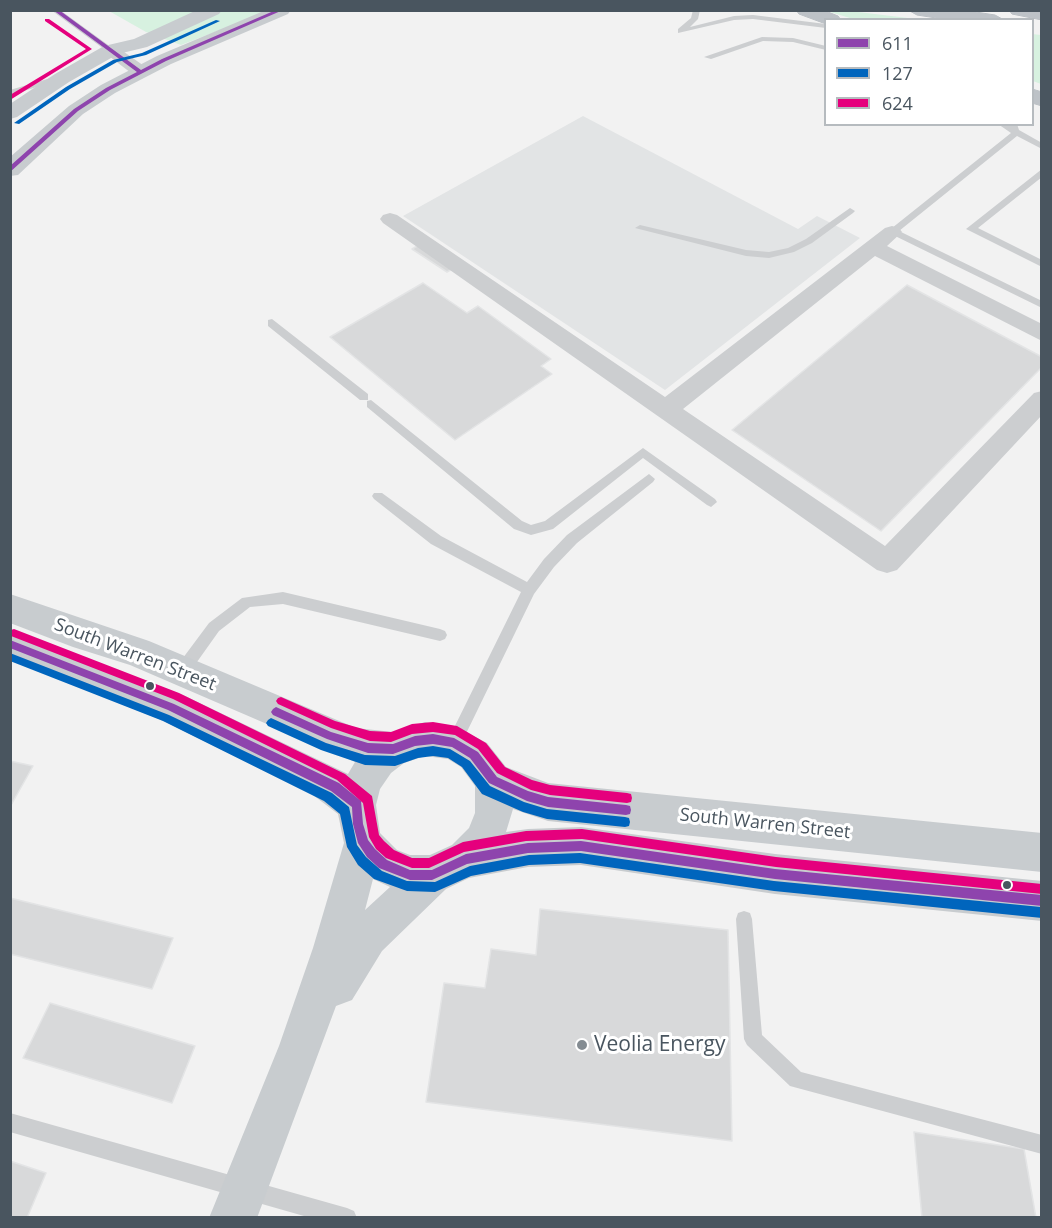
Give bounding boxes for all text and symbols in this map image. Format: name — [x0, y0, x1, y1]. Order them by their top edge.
legend — [824, 18, 1034, 126]
text: 611 — [882, 31, 913, 55]
text: 127 — [882, 61, 913, 85]
text: 624 — [882, 91, 913, 115]
street label: South Warren Street — [51, 614, 219, 696]
unlabelled marker — [144, 680, 156, 692]
street label: South Warren Street — [679, 804, 851, 844]
unlabelled marker — [1001, 879, 1013, 891]
place label: Veolia Energy — [594, 1032, 726, 1058]
marker: Veolia Energy — [575, 1038, 589, 1052]

